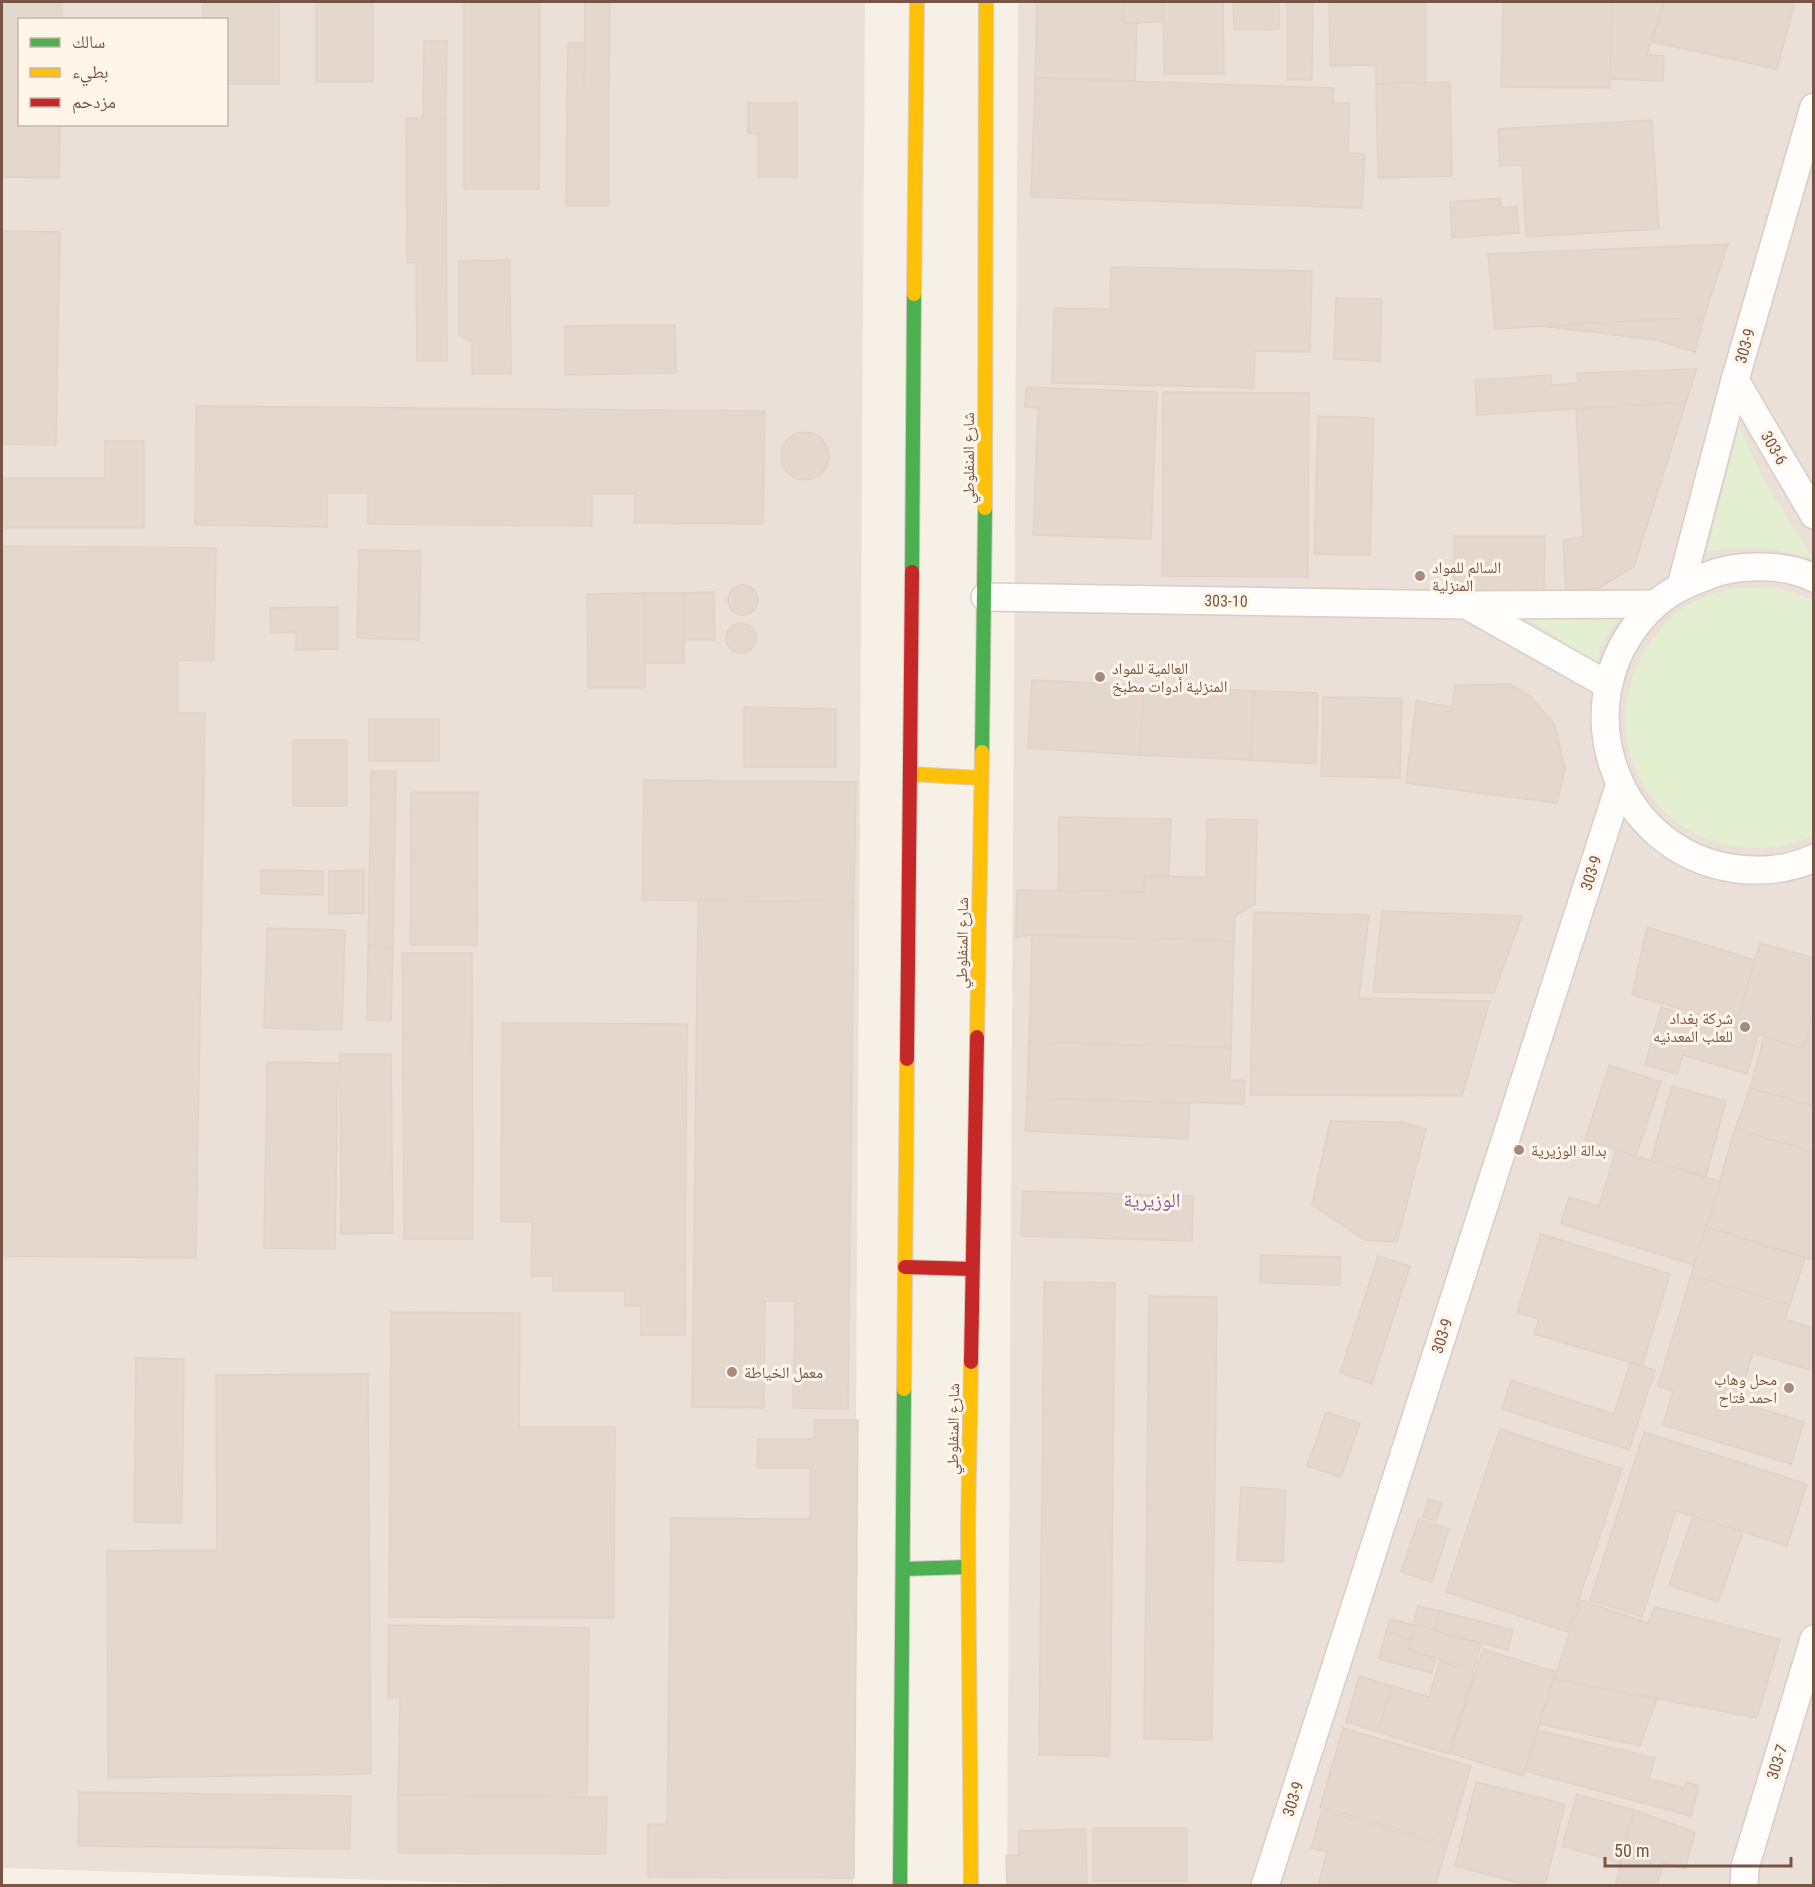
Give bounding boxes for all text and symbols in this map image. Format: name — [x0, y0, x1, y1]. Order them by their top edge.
legend — [18, 18, 228, 126]
text: سالك — [72, 31, 105, 52]
text: بطيء — [72, 61, 109, 87]
text: مزدحم — [72, 91, 116, 114]
street label: 303-9 — [1731, 326, 1759, 366]
street label: شارع المنفلوطي — [959, 412, 981, 504]
street label: 303-6 — [1757, 428, 1791, 468]
place label: السالم للمواد المنزلية — [1432, 558, 1501, 595]
marker: السالم للمواد المنزلية — [1413, 569, 1427, 583]
street label: 303-10 — [1204, 591, 1248, 611]
place label: العالمية للمواد المنزلية أدوات مطبخ — [1112, 659, 1227, 697]
marker: العالمية للمواد المنزلية أدوات مطبخ — [1093, 670, 1107, 684]
street label: 303-9 — [1576, 853, 1606, 893]
street label: شارع المنفلوطي — [952, 897, 975, 989]
place label: شركة بغداد للعلب المعدنيه — [1653, 1009, 1733, 1046]
marker: شركة بغداد للعلب المعدنيه — [1738, 1020, 1752, 1034]
place label: بدالة الوزيرية — [1531, 1141, 1607, 1160]
marker: بدالة الوزيرية — [1512, 1143, 1526, 1157]
district label: الوزيرية — [1124, 1188, 1180, 1212]
street label: 303-9 — [1427, 1316, 1457, 1356]
place label: معمل الخياطة — [744, 1363, 823, 1383]
marker: معمل الخياطة — [725, 1365, 739, 1379]
place label: محل وهاب احمد فتاح — [1714, 1370, 1777, 1408]
marker: محل وهاب احمد فتاح — [1782, 1381, 1796, 1395]
street label: شارع المنفلوطي — [943, 1383, 966, 1475]
street label: 303-7 — [1763, 1742, 1791, 1782]
street label: 303-9 — [1278, 1779, 1308, 1819]
scale bar — [1605, 1830, 1791, 1868]
text: 50 m — [1614, 1840, 1649, 1861]

